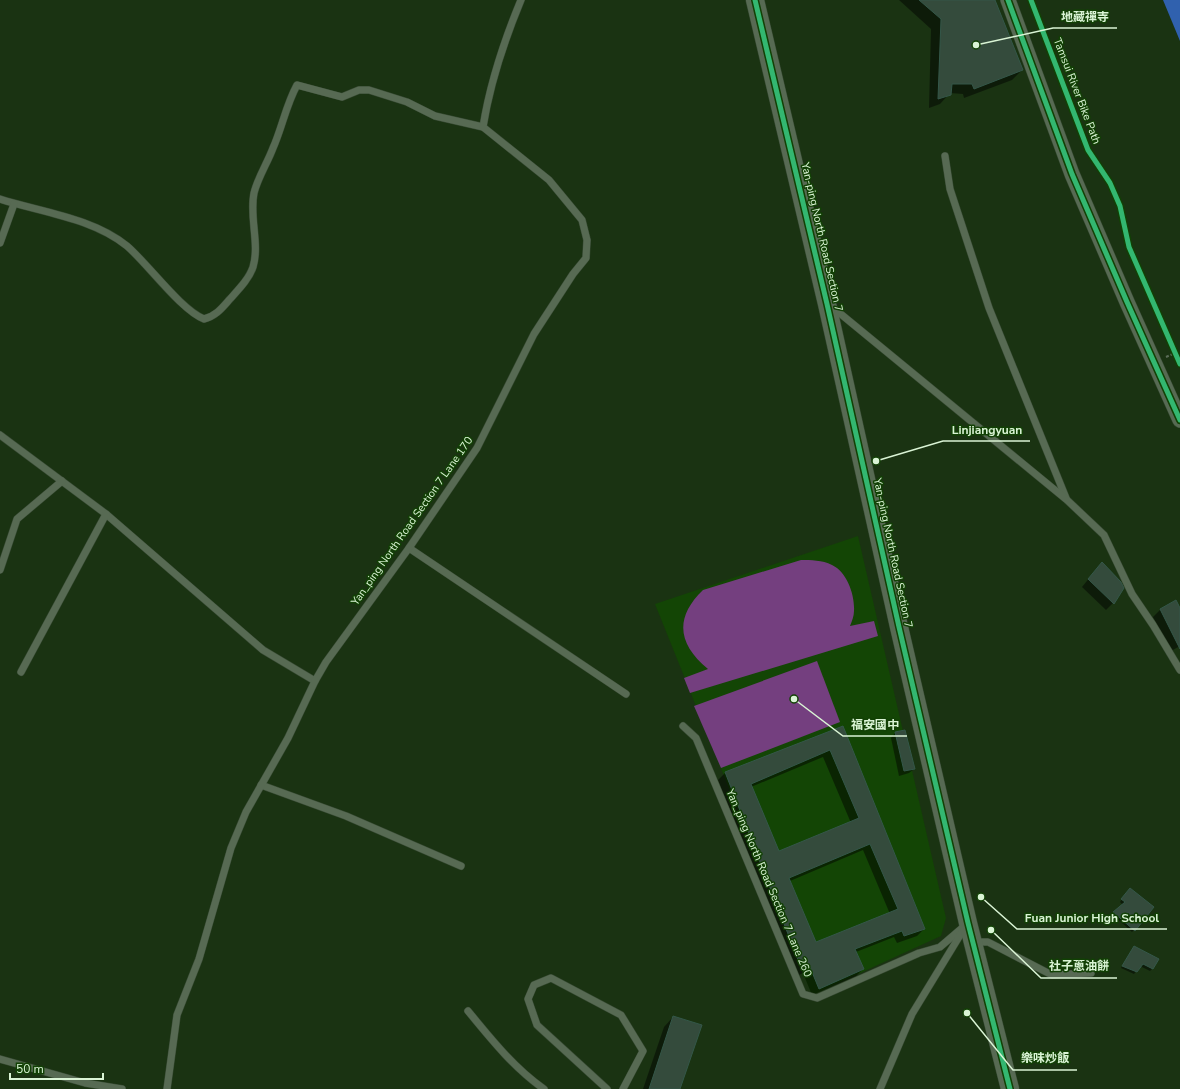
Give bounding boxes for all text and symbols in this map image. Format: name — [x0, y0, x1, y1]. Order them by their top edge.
callout: 地藏禪寺 — [1053, 4, 1117, 28]
text: 地藏禪寺 — [1061, 9, 1109, 25]
street label: Tamsui River Bike Path — [1050, 36, 1104, 146]
street label: Yan-ping North Road Section 7 — [797, 160, 846, 313]
callout: Linjiangyuan — [943, 417, 1030, 441]
text: Linjiangyuan — [952, 422, 1022, 438]
street label: Yan_ping North Road Section 7 Lane 170 — [347, 433, 477, 609]
street label: Yan-ping North Road Section 7 — [870, 476, 916, 629]
callout: 福安國中 — [843, 712, 907, 736]
text: 福安國中 — [851, 717, 899, 733]
street label: Yan_ping North Road Section 7 Lane 260 — [722, 786, 816, 980]
callout: Fuan Junior High School — [1017, 905, 1167, 929]
text: Fuan Junior High School — [1025, 910, 1159, 926]
callout: 社子蔥油餅 — [1041, 954, 1117, 978]
text: 社子蔥油餅 — [1049, 958, 1109, 974]
callout: 樂味炒飯 — [1013, 1046, 1077, 1070]
text: 樂味炒飯 — [1021, 1050, 1070, 1066]
scale bar — [10, 1055, 103, 1081]
text: 50 m — [16, 1061, 44, 1077]

